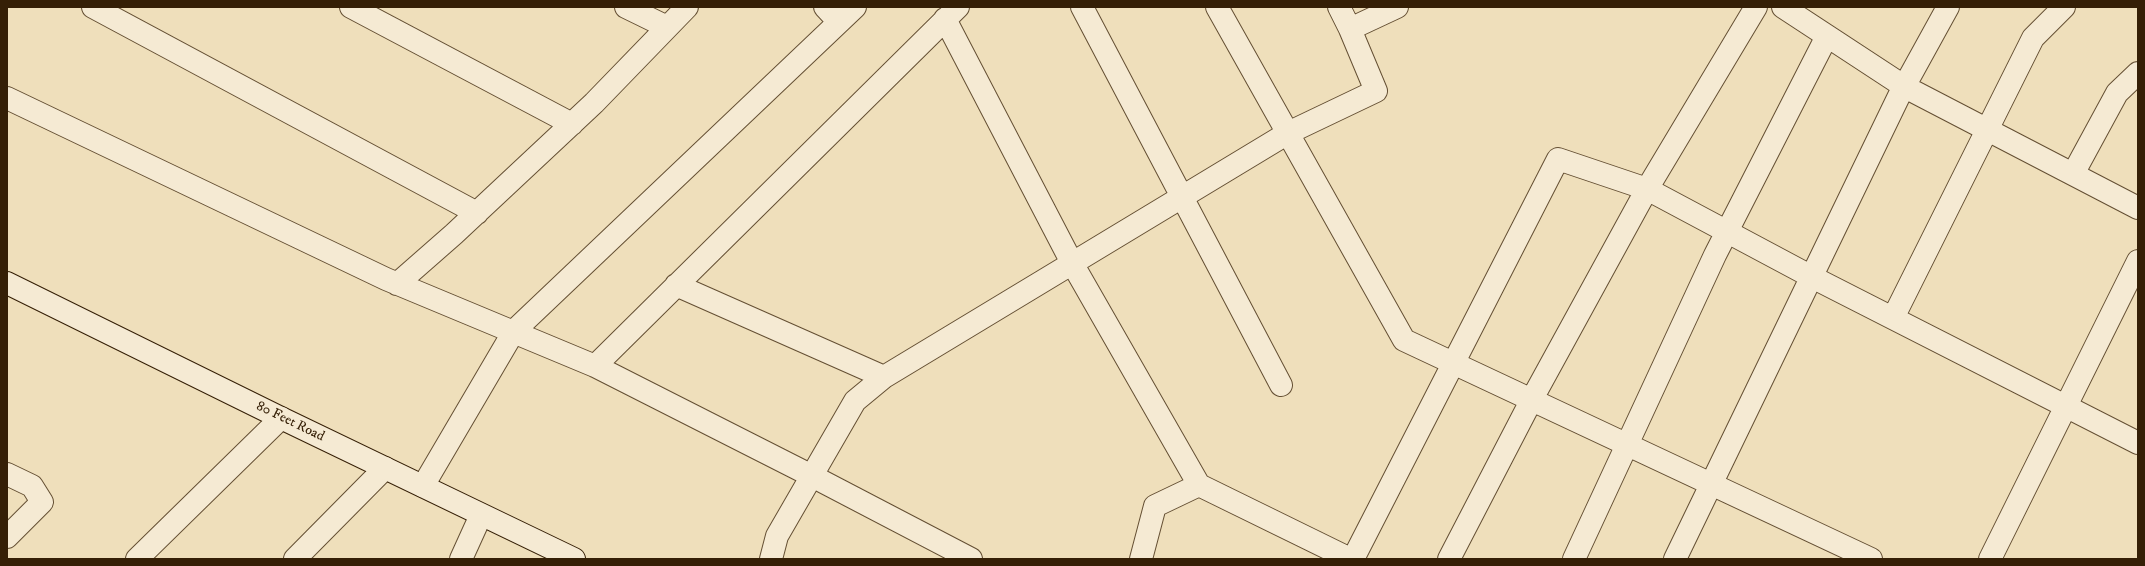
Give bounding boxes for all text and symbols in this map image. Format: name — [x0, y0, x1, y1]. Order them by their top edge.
street label: 80 Feet Road — [253, 398, 327, 446]

